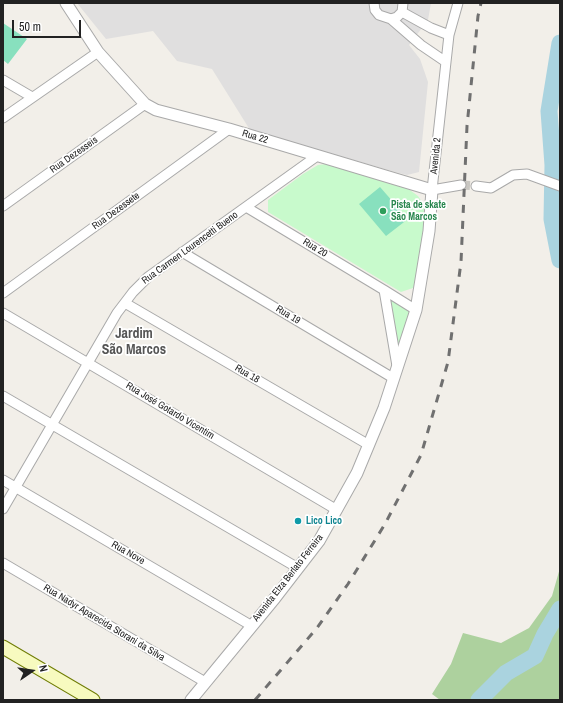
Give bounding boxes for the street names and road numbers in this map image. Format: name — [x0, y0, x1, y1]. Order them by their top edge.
street label: Rua 22 — [241, 127, 269, 147]
street label: Rua Dezesseis — [48, 134, 100, 176]
street label: Avenida 2 — [428, 137, 444, 175]
street label: Rua Dezessete — [90, 190, 142, 232]
street label: Rua Carmen Lourencetti Bueno — [140, 209, 240, 287]
street label: Rua 20 — [301, 236, 329, 260]
street label: Rua 19 — [274, 303, 302, 327]
street label: Rua 18 — [233, 362, 261, 386]
street label: Rua José Gotardo Vicentim — [124, 380, 216, 442]
street label: Avenida Elza Berlato Ferreira — [250, 532, 326, 624]
street label: Rua Nove — [109, 539, 147, 567]
street label: Rua Nadyr Aparecida Storani da Silva — [41, 582, 167, 664]

